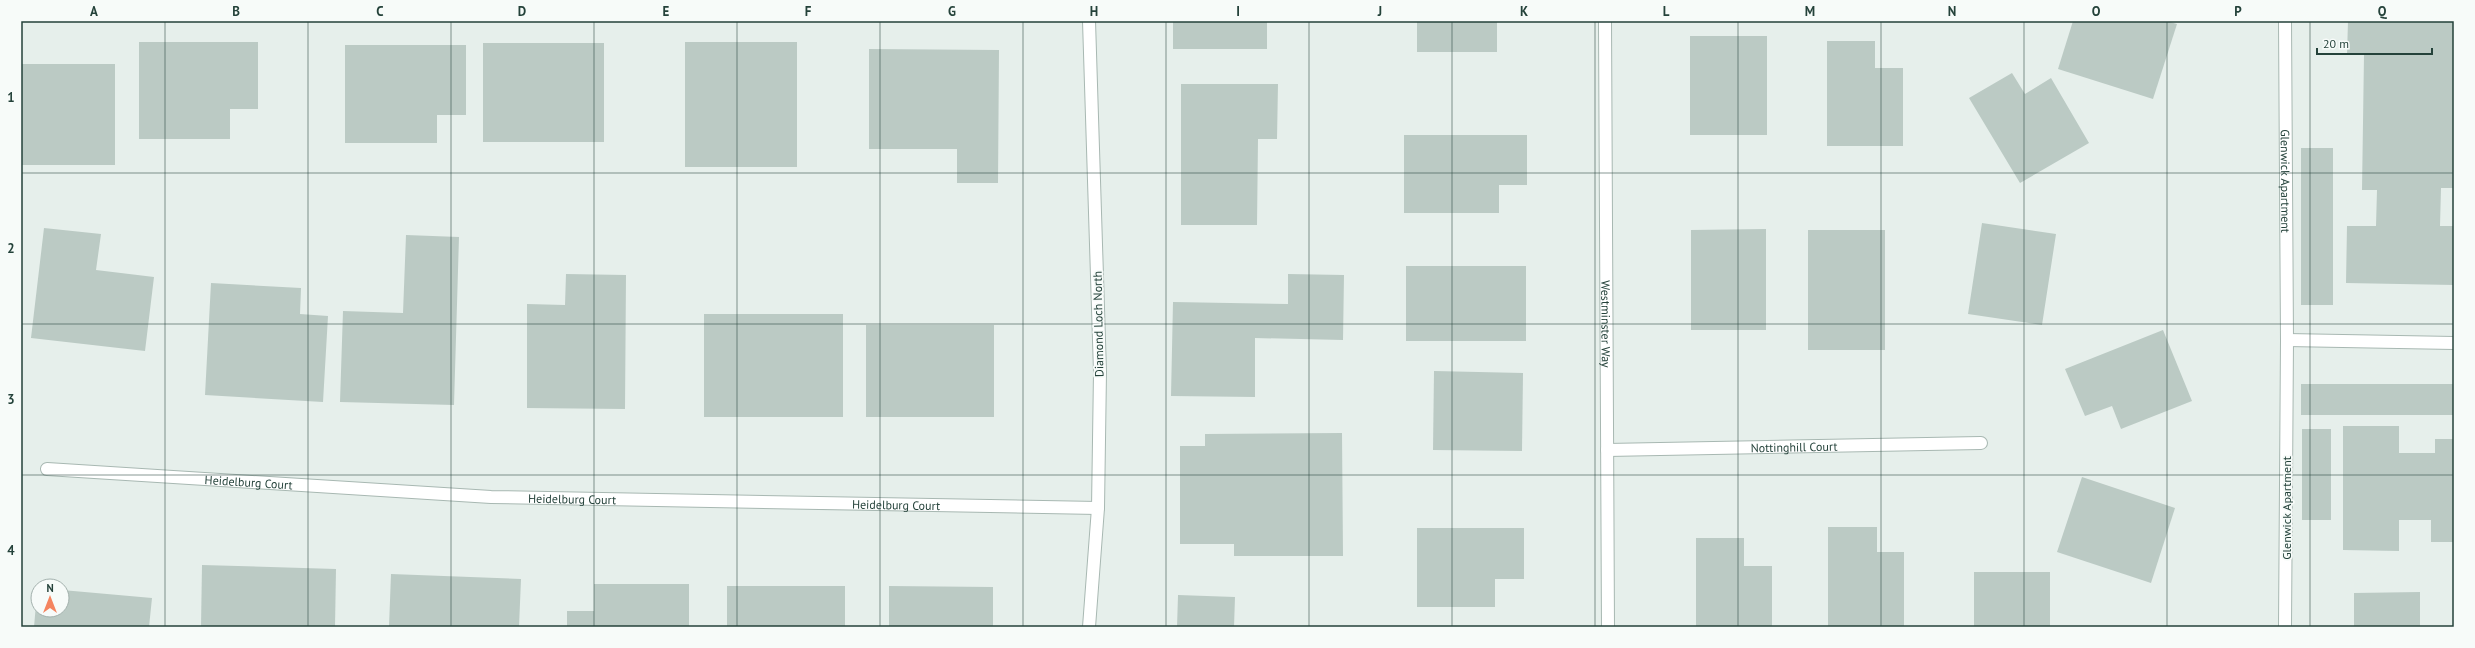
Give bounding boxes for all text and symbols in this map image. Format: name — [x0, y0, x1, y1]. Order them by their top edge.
text: A — [90, 3, 98, 20]
text: B — [232, 3, 240, 20]
text: C — [376, 3, 384, 20]
text: D — [518, 3, 526, 20]
text: E — [663, 3, 670, 20]
text: F — [805, 3, 812, 20]
text: G — [948, 3, 956, 20]
text: H — [1090, 3, 1098, 20]
text: I — [1236, 3, 1240, 20]
text: J — [1377, 3, 1382, 20]
text: K — [1520, 3, 1528, 20]
text: L — [1663, 3, 1670, 20]
text: M — [1805, 3, 1815, 20]
text: N — [1948, 3, 1956, 20]
text: O — [2092, 3, 2101, 20]
text: P — [2234, 3, 2242, 20]
text: Q — [2378, 3, 2388, 20]
scale bar — [2317, 30, 2432, 56]
text: 20 m — [2323, 36, 2349, 51]
text: 1 — [7, 89, 15, 106]
street label: Glenwick Apartment — [2278, 129, 2294, 233]
text: 2 — [7, 240, 15, 257]
street label: Diamond Loch North — [1090, 271, 1106, 377]
street label: Westminster Way — [1599, 280, 1614, 368]
text: 3 — [7, 391, 15, 408]
street label: Nottinghill Court — [1750, 438, 1838, 455]
street label: Glenwick Apartment — [2279, 456, 2294, 560]
street label: Heidelburg Court — [204, 471, 293, 492]
street label: Heidelburg Court — [528, 490, 616, 507]
street label: Heidelburg Court — [852, 496, 940, 513]
text: 4 — [7, 542, 15, 559]
north arrow — [30, 578, 70, 618]
text: N — [46, 581, 54, 595]

